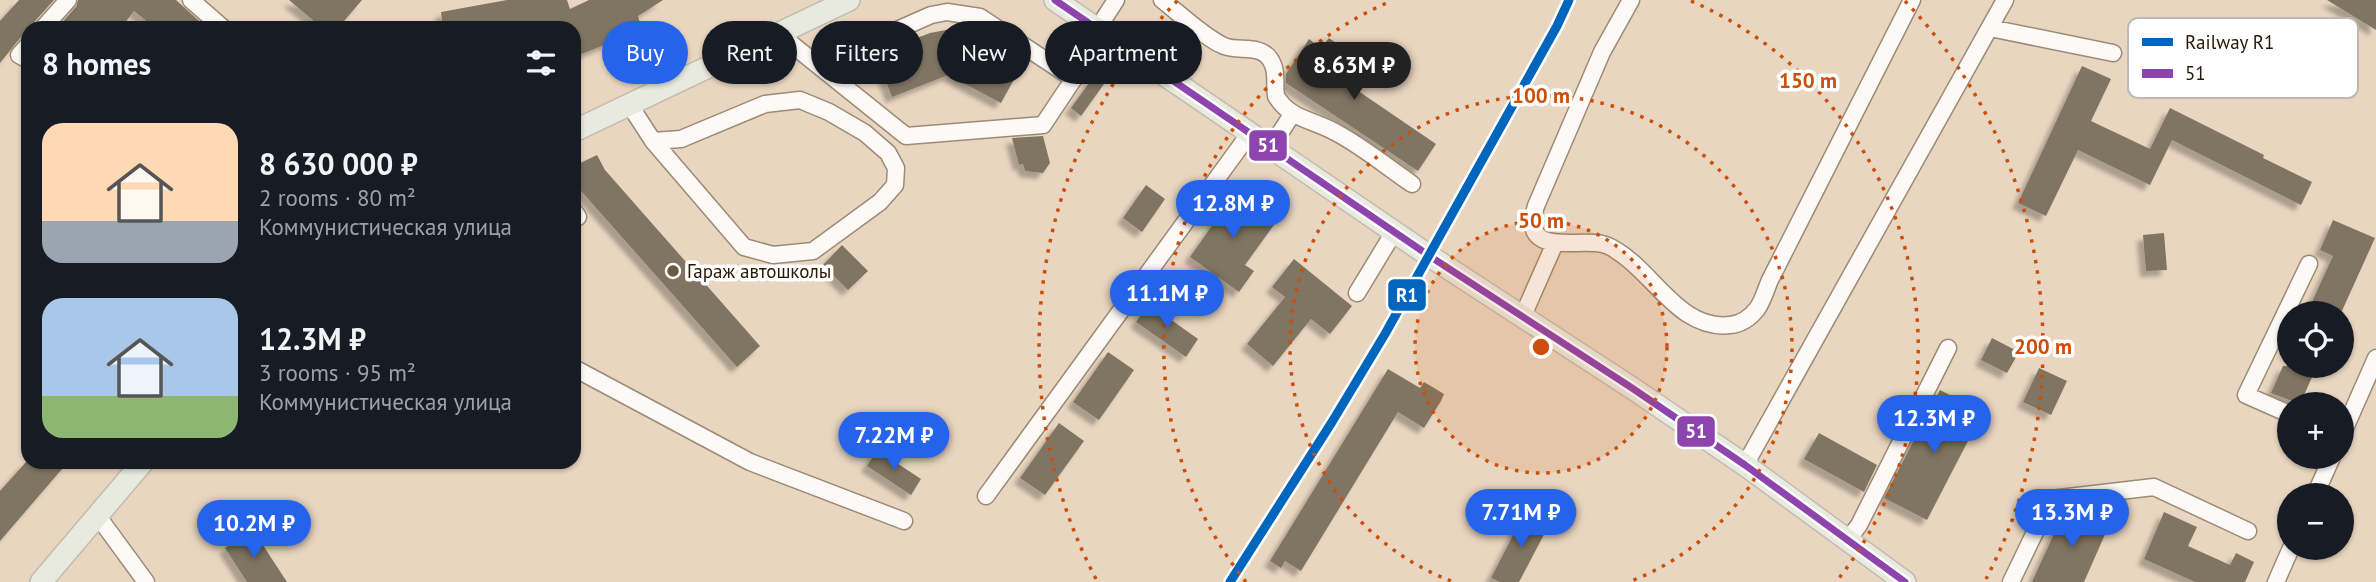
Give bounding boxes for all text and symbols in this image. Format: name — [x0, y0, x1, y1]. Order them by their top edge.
legend — [2128, 18, 2358, 98]
chip: Buy — [602, 21, 688, 84]
chip: Rent — [702, 21, 797, 84]
chip: Filters — [811, 21, 923, 84]
chip: New — [937, 21, 1031, 84]
chip: Apartment — [1045, 21, 1202, 84]
text: Railway R1 — [2185, 30, 2274, 54]
pin: 8.63M ₽ — [1289, 42, 1419, 102]
text: 8 homes — [42, 44, 151, 83]
icon: filters — [522, 44, 560, 82]
text: 8.63M ₽ — [1313, 50, 1395, 79]
text: 51 — [2185, 61, 2206, 85]
text: 150 m — [1779, 67, 1837, 94]
text: 100 m — [1512, 82, 1570, 109]
line badge: 51 — [1248, 129, 1288, 162]
text: 51 — [1257, 133, 1279, 157]
text: 8 630 000 ₽ — [259, 144, 418, 183]
icon: home — [98, 151, 182, 235]
pin: 12.8M ₽ — [1168, 180, 1298, 240]
text: 2 rooms · 80 m² — [259, 183, 416, 212]
text: 12.8M ₽ — [1192, 188, 1274, 217]
text: 50 m — [1518, 207, 1564, 234]
text: Коммунистическая улица — [259, 212, 512, 241]
place label: Гараж автошколы — [687, 259, 831, 283]
marker: Гараж автошколы — [665, 263, 681, 279]
pin: 11.1M ₽ — [1102, 270, 1232, 330]
text: 11.1M ₽ — [1126, 278, 1208, 307]
line badge: R1 — [1387, 278, 1427, 312]
text: R1 — [1396, 283, 1418, 307]
map controls — [2277, 301, 2354, 560]
button: locate — [2277, 301, 2354, 378]
text: 12.3M ₽ — [259, 319, 366, 358]
icon: home — [98, 326, 182, 410]
text: 200 m — [2014, 333, 2072, 360]
centre of rings — [1529, 335, 1553, 359]
text: 3 rooms · 95 m² — [259, 358, 416, 387]
text: Коммунистическая улица — [259, 387, 512, 416]
button: + — [2277, 392, 2354, 469]
pin: 12.3M ₽ — [1869, 396, 1999, 455]
text: 12.3M ₽ — [1893, 403, 1975, 432]
pin: 7.22M ₽ — [829, 412, 959, 472]
line badge: 51 — [1676, 415, 1716, 448]
text: 51 — [1685, 419, 1707, 443]
text: 7.22M ₽ — [854, 420, 934, 449]
button: − — [2277, 483, 2354, 560]
pin: 7.71M ₽ — [1456, 490, 1586, 549]
pin: 13.3M ₽ — [2007, 490, 2137, 549]
text: 7.71M ₽ — [1481, 497, 1561, 526]
text: 13.3M ₽ — [2031, 497, 2113, 526]
pin: 10.2M ₽ — [189, 500, 319, 560]
text: 10.2M ₽ — [213, 508, 295, 537]

